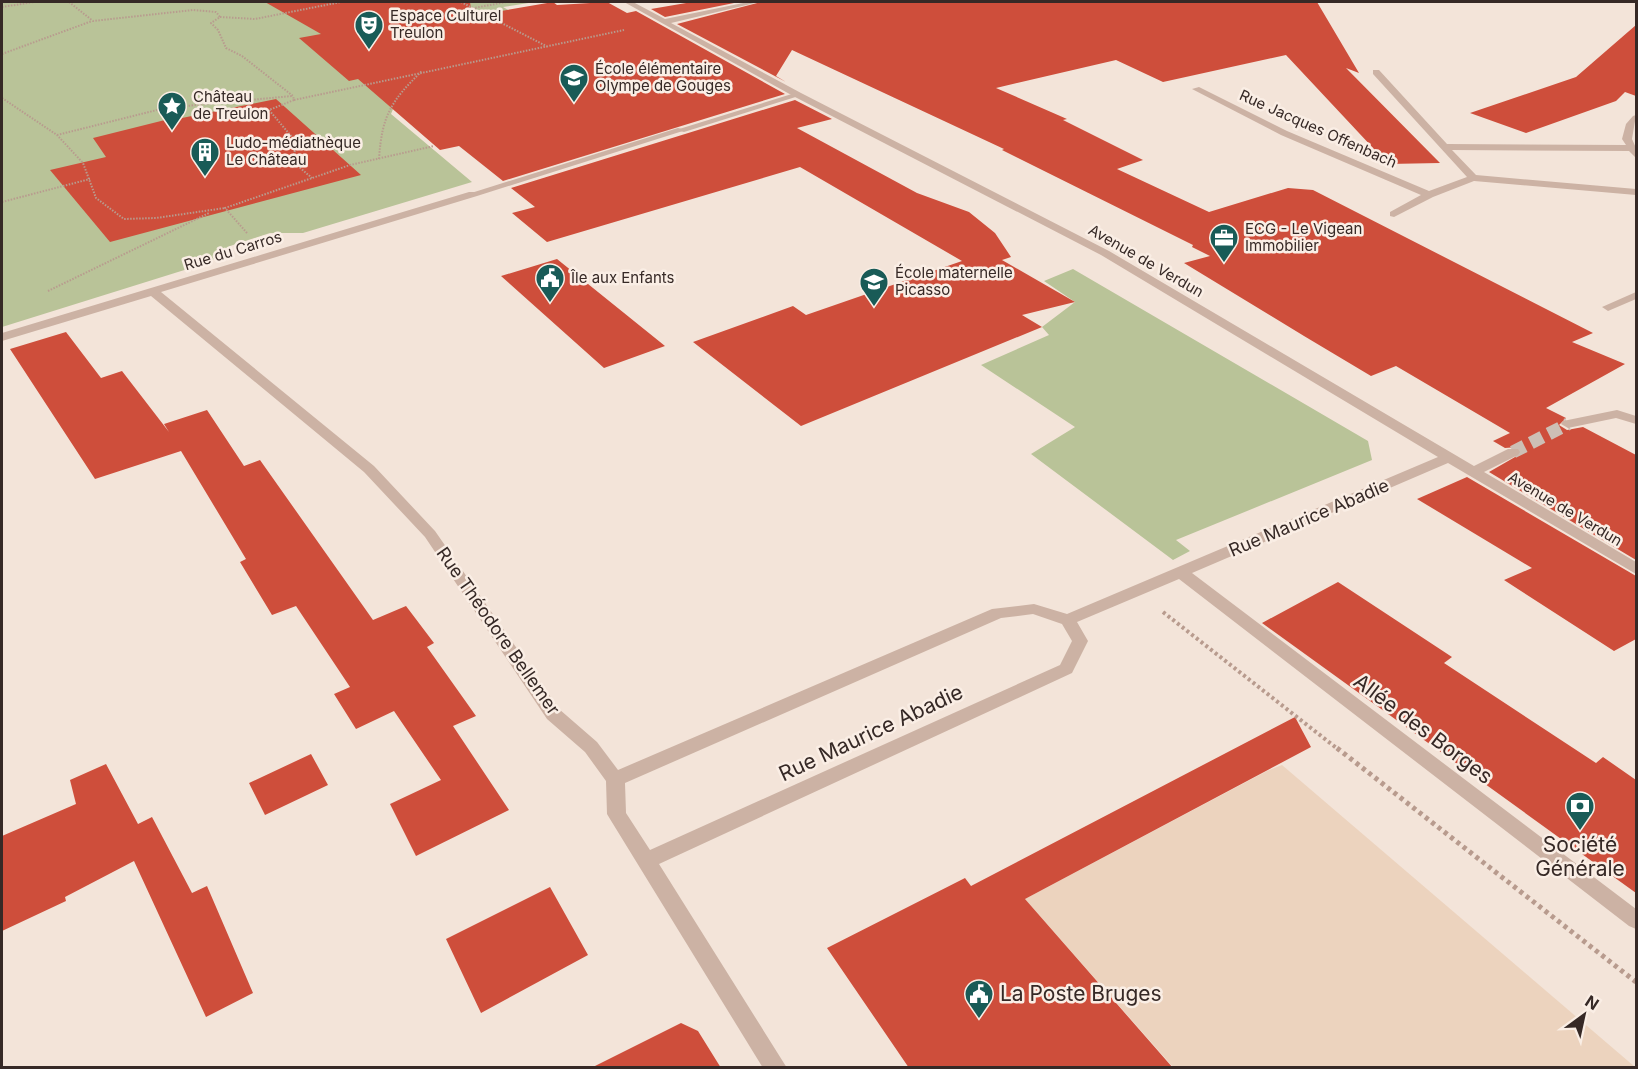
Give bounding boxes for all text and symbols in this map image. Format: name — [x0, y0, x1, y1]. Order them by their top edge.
place label: Espace Culturel Treulon — [390, 6, 501, 42]
theatre icon: Espace Culturel Treulon — [353, 9, 385, 51]
place label: École élémentaire Olympe de Gouges — [595, 59, 731, 95]
school or university icon: École élémentaire Olympe de Gouges — [558, 62, 590, 104]
street label: Rue Jacques Offenbach — [1237, 85, 1400, 172]
place label: Château de Treulon — [193, 87, 268, 123]
place icon: Château de Treulon — [156, 90, 188, 132]
place label: Ludo-médiathèque Le Château — [226, 133, 361, 169]
building icon: Ludo-médiathèque Le Château — [189, 136, 221, 178]
place label: ECG - Le Vigean Immobilier — [1245, 219, 1362, 255]
street label: Avenue de Verdun — [1085, 220, 1207, 301]
office icon: ECG - Le Vigean Immobilier — [1208, 222, 1240, 264]
street label: Rue du Carros — [182, 227, 284, 274]
public building icon: Île aux Enfants — [534, 262, 566, 304]
place label: École maternelle Picasso — [895, 263, 1013, 299]
school or university icon: École maternelle Picasso — [858, 266, 890, 308]
place label: Île aux Enfants — [570, 268, 675, 287]
street label: Avenue de Verdun — [1505, 467, 1626, 550]
street label: Rue Maurice Abadie — [1226, 474, 1392, 561]
street label: Rue Théodore Bellemer — [433, 543, 564, 719]
street label: Allée des Borges — [1349, 668, 1498, 789]
street label: Rue Maurice Abadie — [775, 679, 967, 786]
bank icon: Société Générale — [1564, 790, 1596, 832]
place label: Société Générale — [1535, 832, 1625, 881]
public building icon: La Poste Bruges — [963, 978, 995, 1020]
place label: La Poste Bruges — [1000, 981, 1162, 1006]
north arrow — [1554, 985, 1614, 1045]
text: N — [1582, 991, 1603, 1014]

